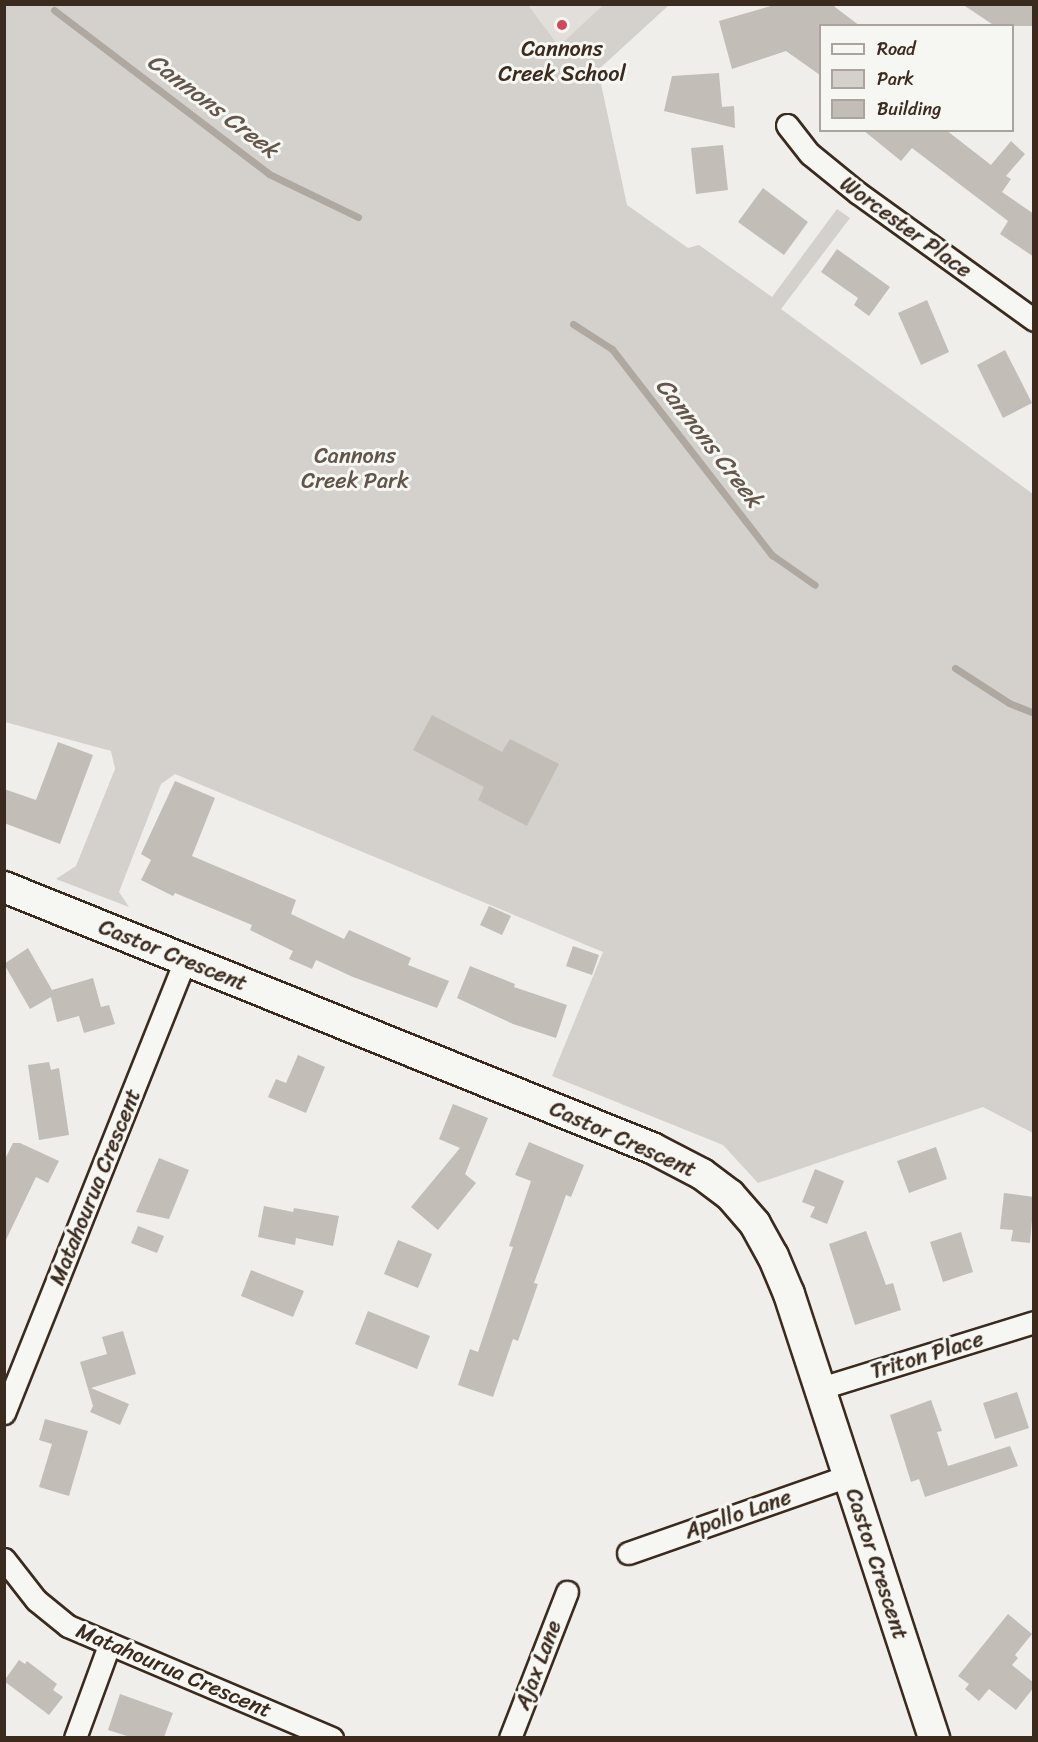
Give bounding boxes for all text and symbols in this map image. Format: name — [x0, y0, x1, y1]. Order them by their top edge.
marker: Cannons Creek School — [555, 18, 569, 32]
legend — [819, 24, 1014, 132]
text: Road — [877, 33, 916, 65]
place label: Cannons Creek School — [498, 35, 626, 86]
water label: Cannons Creek — [141, 47, 285, 165]
text: Park — [877, 63, 914, 95]
text: Building — [877, 93, 941, 125]
street label: Worcester Place — [835, 170, 977, 284]
water label: Cannons Creek — [649, 372, 769, 514]
park label: Cannons Creek Park — [301, 442, 409, 494]
street label: Castor Crescent — [95, 913, 251, 997]
street label: Matahourua Crescent — [44, 1085, 146, 1289]
street label: Castor Crescent — [545, 1095, 701, 1183]
street label: Triton Place — [867, 1325, 987, 1385]
street label: Apollo Lane — [681, 1483, 795, 1545]
street label: Castor Crescent — [840, 1485, 914, 1643]
street label: Ajax Lane — [509, 1616, 567, 1714]
street label: Matahourua Crescent — [72, 1617, 276, 1723]

